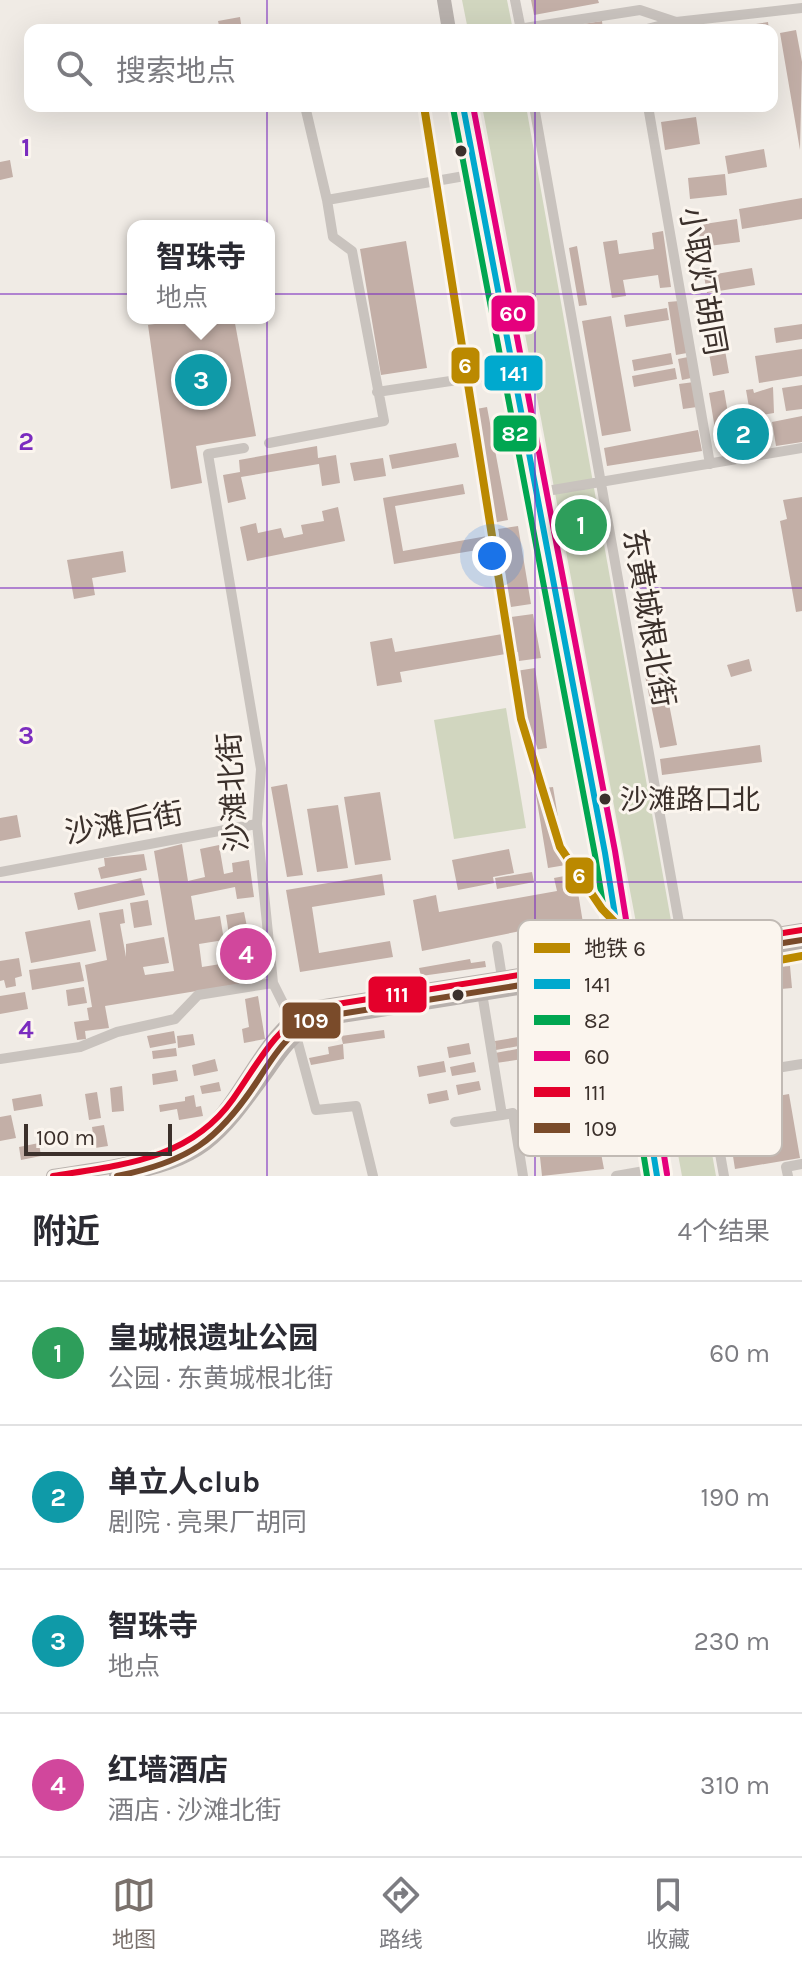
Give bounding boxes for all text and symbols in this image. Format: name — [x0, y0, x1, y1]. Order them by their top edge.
search box — [24, 24, 778, 112]
icon: search — [52, 46, 96, 90]
text: 搜索地点 — [116, 53, 236, 89]
text: 1 — [21, 132, 31, 163]
unlabelled marker — [453, 143, 469, 159]
street label: 小取灯胡同 — [672, 204, 734, 358]
popup — [127, 220, 275, 324]
text: 智珠寺 — [156, 239, 246, 275]
text: 地点 — [156, 282, 208, 313]
line badge: 60 — [490, 294, 536, 333]
text: 60 — [499, 301, 527, 327]
line badge: 6 — [450, 346, 481, 385]
pin: 3 — [175, 350, 227, 410]
text: 6 — [458, 353, 472, 379]
line badge: 141 — [483, 354, 544, 392]
text: 141 — [500, 361, 528, 387]
pin: 2 — [717, 404, 769, 464]
line badge: 82 — [492, 414, 538, 453]
text: 82 — [501, 421, 529, 447]
text: 2 — [18, 426, 34, 457]
pin: 1 — [555, 495, 607, 555]
street label: 东黄城根北街 — [616, 526, 682, 710]
your location — [472, 536, 512, 576]
text: 3 — [18, 720, 34, 751]
street label: 沙滩北街 — [211, 731, 255, 853]
place label: 沙滩路口北 — [620, 783, 760, 816]
marker: 沙滩路口北 — [597, 791, 613, 807]
street label: 沙滩后街 — [62, 795, 186, 851]
line badge: 6 — [564, 856, 595, 895]
text: 6 — [572, 863, 586, 889]
legend — [518, 920, 782, 1156]
pin: 4 — [220, 924, 272, 984]
text: 地铁 6 — [584, 936, 646, 962]
text: 141 — [584, 972, 611, 998]
line badge: 111 — [367, 975, 428, 1014]
text: 111 — [385, 982, 409, 1008]
unlabelled marker — [450, 987, 466, 1003]
line badge: 109 — [281, 1001, 342, 1040]
text: 109 — [293, 1008, 329, 1034]
text: 82 — [584, 1008, 610, 1034]
text: 4 — [18, 1014, 34, 1045]
text: 60 — [584, 1044, 610, 1070]
text: 111 — [584, 1080, 606, 1106]
text: 109 — [584, 1116, 617, 1142]
scale bar — [24, 1120, 172, 1156]
text: 100 m — [36, 1125, 95, 1151]
text: 附近 — [32, 1212, 100, 1252]
text: 4个结果 — [677, 1216, 770, 1247]
text: 皇城根遗址公园 — [108, 1320, 318, 1356]
text: 1 — [53, 1338, 63, 1369]
text: 60 m — [709, 1338, 770, 1369]
text: 公园 · 东黄城根北街 — [108, 1363, 333, 1394]
text: 单立人club — [108, 1464, 260, 1500]
text: 2 — [50, 1482, 66, 1513]
text: 190 m — [700, 1482, 770, 1513]
text: 剧院 · 亮果厂胡同 — [108, 1507, 307, 1538]
text: 智珠寺 — [108, 1608, 198, 1644]
text: 3 — [50, 1626, 66, 1657]
text: 230 m — [694, 1626, 770, 1657]
text: 地点 — [108, 1651, 160, 1682]
text: 红墙酒店 — [108, 1752, 228, 1788]
text: 4 — [50, 1770, 66, 1801]
text: 310 m — [700, 1770, 770, 1801]
text: 酒店 · 沙滩北街 — [108, 1795, 281, 1826]
tab: 地图 — [112, 1873, 156, 1953]
tab: 路线 — [379, 1873, 423, 1953]
tab: 收藏 — [646, 1873, 690, 1953]

